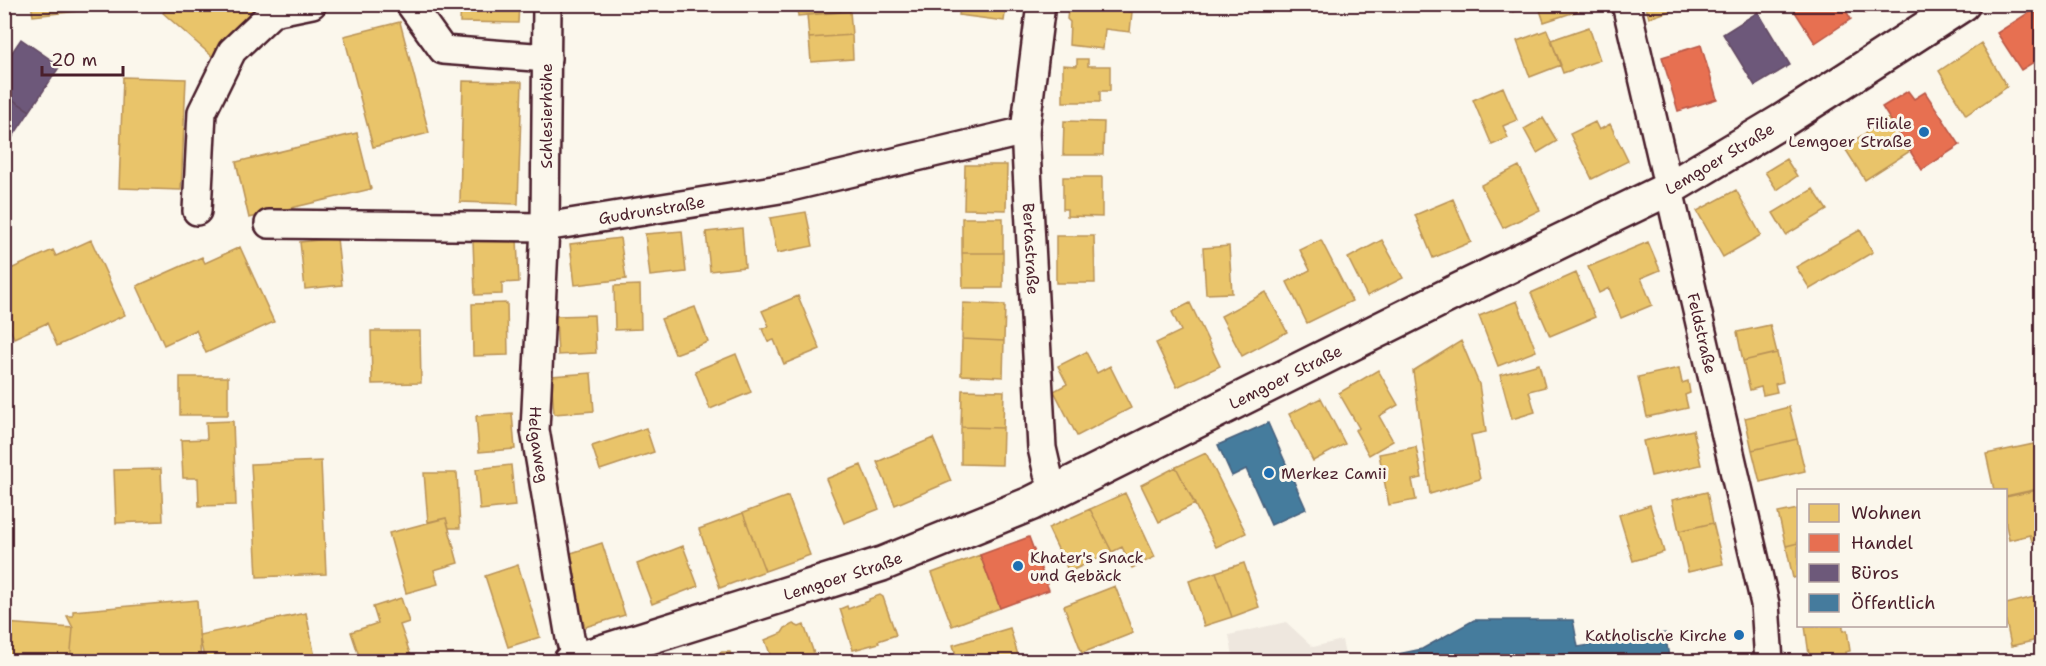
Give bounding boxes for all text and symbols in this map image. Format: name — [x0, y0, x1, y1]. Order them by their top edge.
scale bar — [42, 39, 123, 77]
text: 20 m — [51, 48, 97, 72]
street label: Schlesierhöhe — [536, 63, 557, 169]
place label: Filiale Lemgoer Straße — [1788, 113, 1912, 152]
street label: Lemgoer Straße — [1661, 118, 1778, 199]
marker: Filiale Lemgoer Straße — [1917, 125, 1931, 139]
street label: Gudrunstraße — [597, 191, 706, 229]
street label: Bertastraße — [1018, 202, 1044, 295]
street label: Feldstraße — [1683, 291, 1722, 376]
street label: Lemgoer Straße — [1225, 340, 1345, 414]
street label: Helgaweg — [524, 406, 554, 484]
place label: Merkez Camii — [1281, 463, 1387, 484]
marker: Merkez Camii — [1262, 466, 1276, 480]
legend — [1797, 489, 2007, 627]
text: Wohnen — [1851, 501, 1921, 525]
text: Handel — [1851, 531, 1913, 555]
street label: Lemgoer Straße — [781, 546, 905, 605]
place label: Khater's Snack und Gebäck — [1030, 547, 1144, 586]
marker: Khater's Snack und Gebäck — [1011, 559, 1025, 573]
text: Büros — [1851, 561, 1899, 585]
text: Öffentlich — [1851, 591, 1935, 615]
place label: Katholische Kirche — [1585, 625, 1727, 646]
marker: Katholische Kirche — [1732, 628, 1746, 642]

